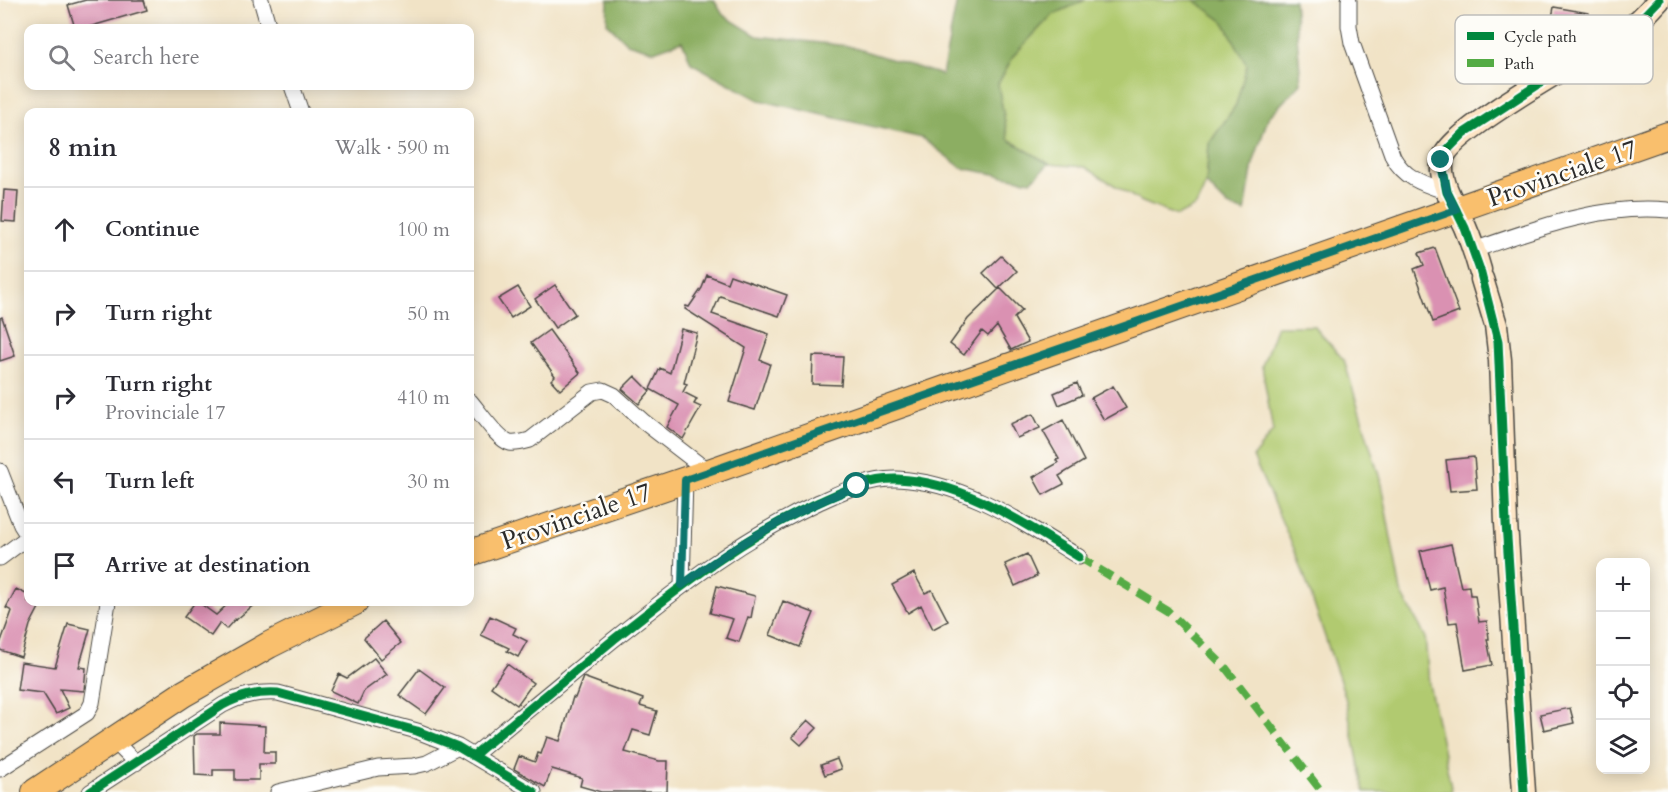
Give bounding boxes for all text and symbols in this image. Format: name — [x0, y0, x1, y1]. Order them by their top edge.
legend — [1455, 15, 1653, 84]
search box — [24, 24, 474, 90]
text: Cycle path — [1504, 26, 1577, 48]
icon: search — [45, 41, 78, 74]
text: Search here — [93, 42, 200, 72]
text: Path — [1504, 53, 1534, 75]
text: 8 min — [48, 130, 117, 165]
street label: Provinciale 17 — [1482, 131, 1642, 216]
text: Walk · 590 m — [335, 134, 450, 161]
route end — [1427, 146, 1453, 172]
icon: ahead — [48, 213, 81, 246]
text: Continue — [105, 214, 200, 244]
text: 100 m — [397, 216, 450, 243]
icon: right — [48, 297, 81, 330]
text: Turn right — [105, 298, 212, 328]
text: 50 m — [407, 300, 450, 327]
text: Turn right — [105, 369, 212, 399]
icon: right — [48, 381, 81, 414]
text: 410 m — [397, 384, 450, 411]
text: Provinciale 17 — [105, 399, 225, 426]
icon: left — [48, 465, 81, 498]
text: Turn left — [105, 466, 194, 496]
text: 30 m — [407, 468, 450, 495]
route start — [843, 472, 869, 498]
street label: Provinciale 17 — [496, 474, 656, 559]
icon: arrive — [48, 549, 81, 582]
text: Arrive at destination — [105, 550, 310, 580]
map controls — [1596, 558, 1650, 774]
button: + — [1596, 558, 1650, 612]
button: − — [1596, 612, 1650, 666]
button: locate — [1596, 666, 1650, 720]
button: layers — [1596, 720, 1650, 774]

